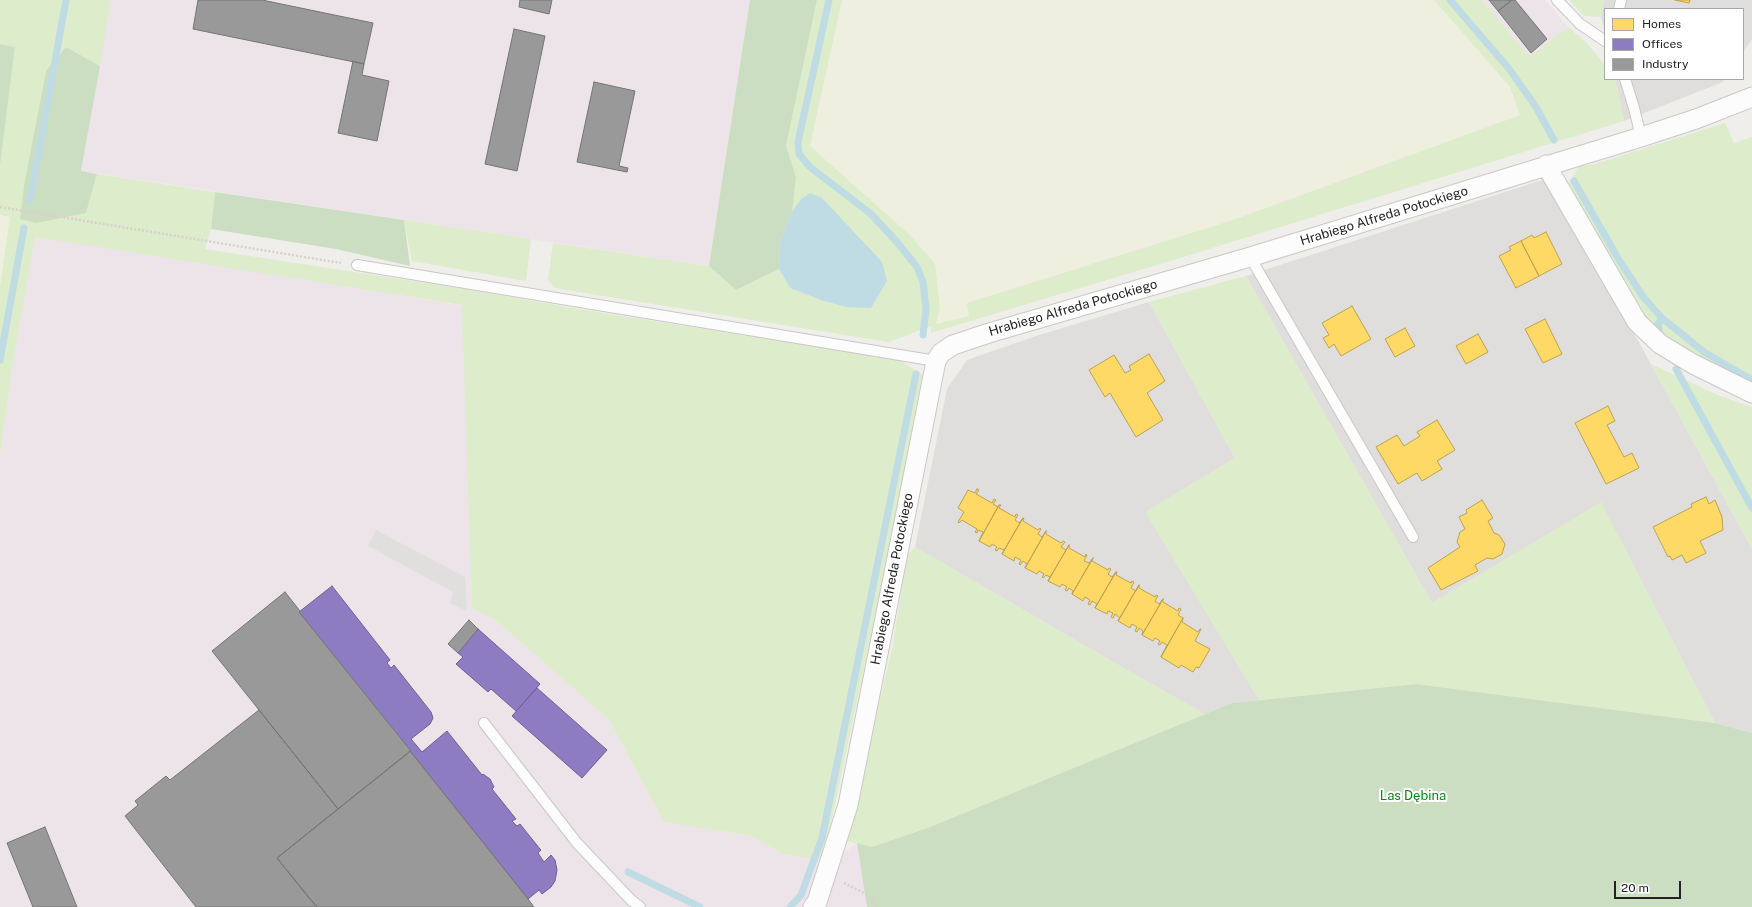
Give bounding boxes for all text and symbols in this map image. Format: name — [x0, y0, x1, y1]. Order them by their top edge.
legend — [1604, 8, 1744, 80]
text: Homes — [1642, 17, 1681, 31]
text: Offices — [1642, 37, 1682, 51]
text: Industry — [1642, 57, 1688, 71]
street label: Hrabiego Alfreda Potockiego — [1298, 183, 1470, 249]
street label: Hrabiego Alfreda Potockiego — [987, 276, 1159, 340]
street label: Hrabiego Alfreda Potockiego — [868, 492, 916, 666]
park label: Las Dębina — [1380, 788, 1446, 804]
scale bar — [1616, 873, 1683, 899]
text: 20 m — [1621, 881, 1649, 895]

